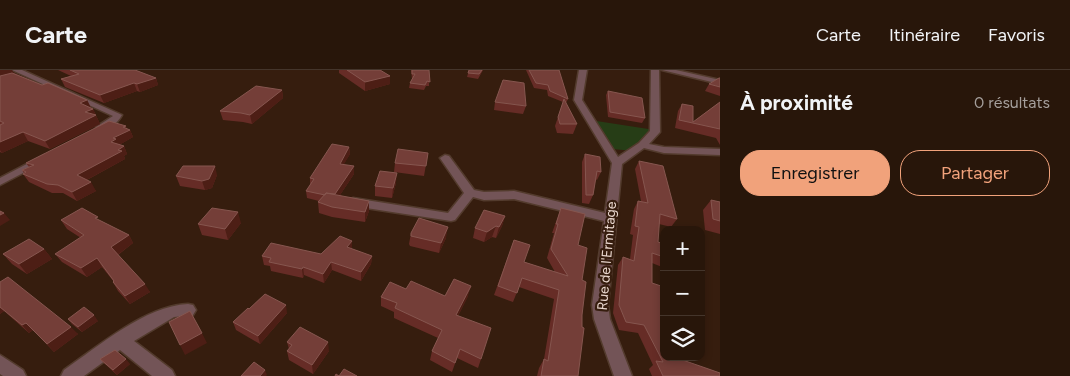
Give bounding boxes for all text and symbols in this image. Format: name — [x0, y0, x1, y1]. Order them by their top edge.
text: Carte — [25, 20, 87, 49]
text: Carte — [816, 24, 861, 46]
text: Itinéraire — [889, 24, 960, 46]
text: Favoris — [988, 24, 1045, 46]
text: À proximité — [740, 90, 853, 115]
text: 0 résultats — [974, 93, 1050, 112]
button: Enregistrer — [740, 150, 890, 196]
button: Partager — [900, 150, 1050, 196]
street label: Rue de l'Ermitage — [594, 200, 620, 311]
map controls — [660, 226, 705, 361]
button: + — [660, 226, 705, 271]
button: − — [660, 271, 705, 316]
button: layers — [660, 316, 705, 361]

